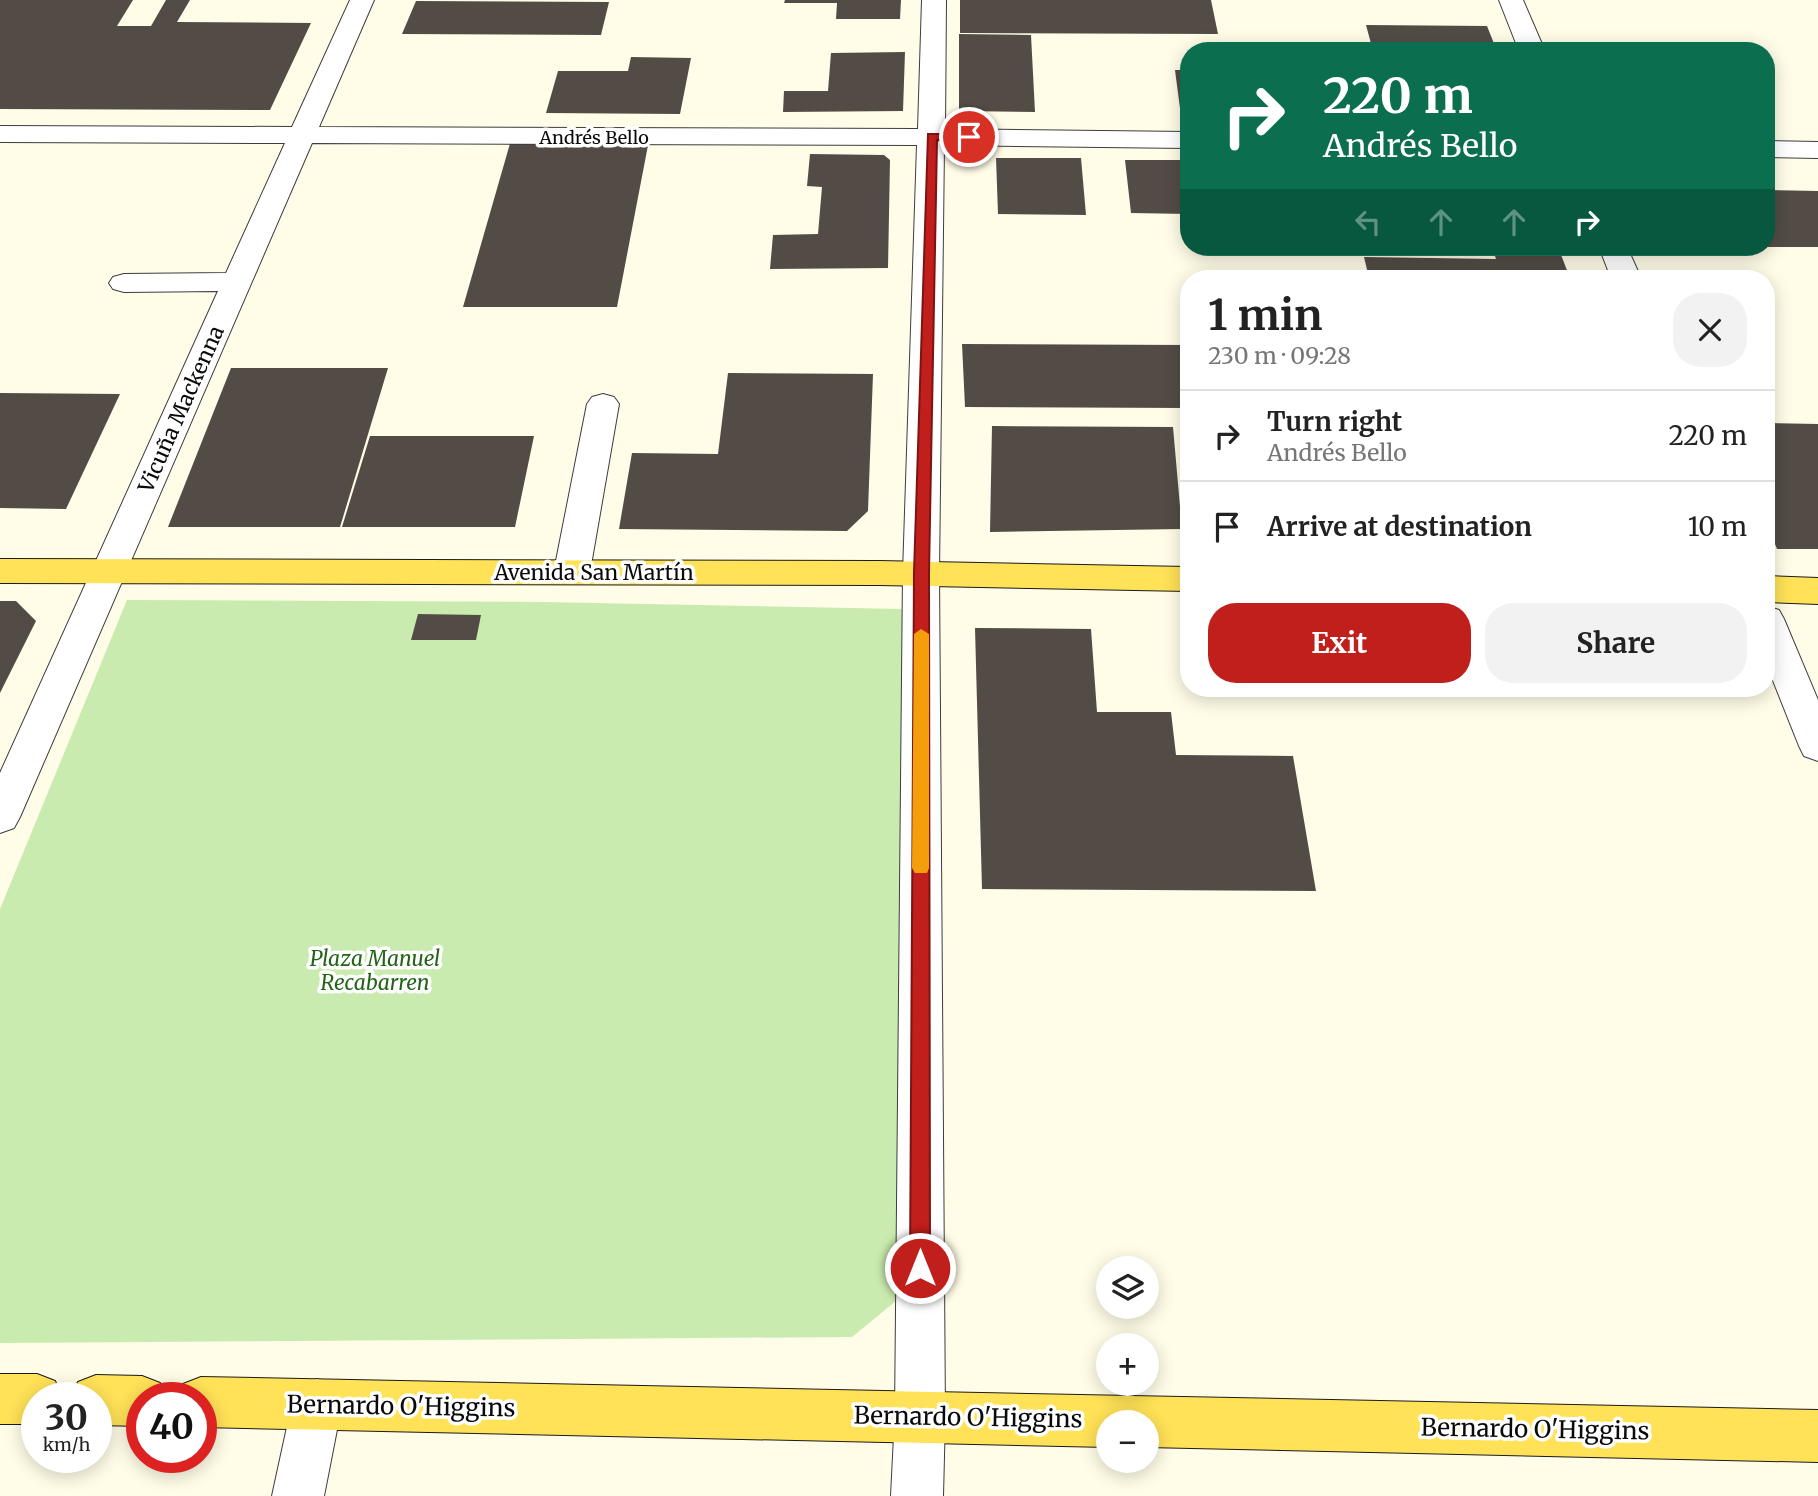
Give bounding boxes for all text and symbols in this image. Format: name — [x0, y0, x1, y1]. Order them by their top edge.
text: 220 m — [1323, 65, 1473, 126]
icon: right — [1208, 70, 1299, 161]
pin — [939, 107, 999, 167]
icon: arrive — [950, 118, 988, 156]
street label: Andrés Bello — [538, 126, 649, 149]
text: Andrés Bello — [1323, 126, 1517, 166]
icon: left — [1349, 203, 1387, 241]
icon: ahead — [1422, 203, 1460, 241]
icon: ahead — [1495, 203, 1533, 241]
icon: right — [1568, 203, 1606, 241]
text: 1 min — [1208, 289, 1322, 341]
button: close — [1673, 293, 1747, 367]
street label: Vicuña Mackenna — [132, 321, 230, 498]
text: 230 m · 09:28 — [1208, 341, 1351, 370]
text: Turn right — [1267, 405, 1402, 438]
icon: right — [1208, 417, 1246, 455]
text: 220 m — [1668, 419, 1747, 452]
text: Andrés Bello — [1267, 438, 1407, 467]
icon: arrive — [1208, 508, 1246, 546]
text: Arrive at destination — [1267, 510, 1532, 543]
text: 10 m — [1688, 510, 1747, 543]
street label: Avenida San Martín — [493, 559, 694, 586]
button: Exit — [1208, 603, 1471, 683]
button: Share — [1485, 603, 1747, 683]
park label: Plaza Manuel Recabarren — [310, 945, 440, 996]
position arrow — [883, 1231, 957, 1305]
map controls — [1096, 1256, 1159, 1473]
button: layers — [1096, 1256, 1159, 1319]
button: + — [1096, 1333, 1159, 1396]
speed limit sign: 40 — [126, 1382, 217, 1473]
street label: Bernardo O'Higgins — [286, 1389, 516, 1423]
text: 30 — [45, 1396, 88, 1440]
street label: Bernardo O'Higgins — [853, 1400, 1083, 1434]
button: − — [1096, 1410, 1159, 1473]
street label: Bernardo O'Higgins — [1420, 1412, 1650, 1446]
text: km/h — [43, 1433, 90, 1456]

